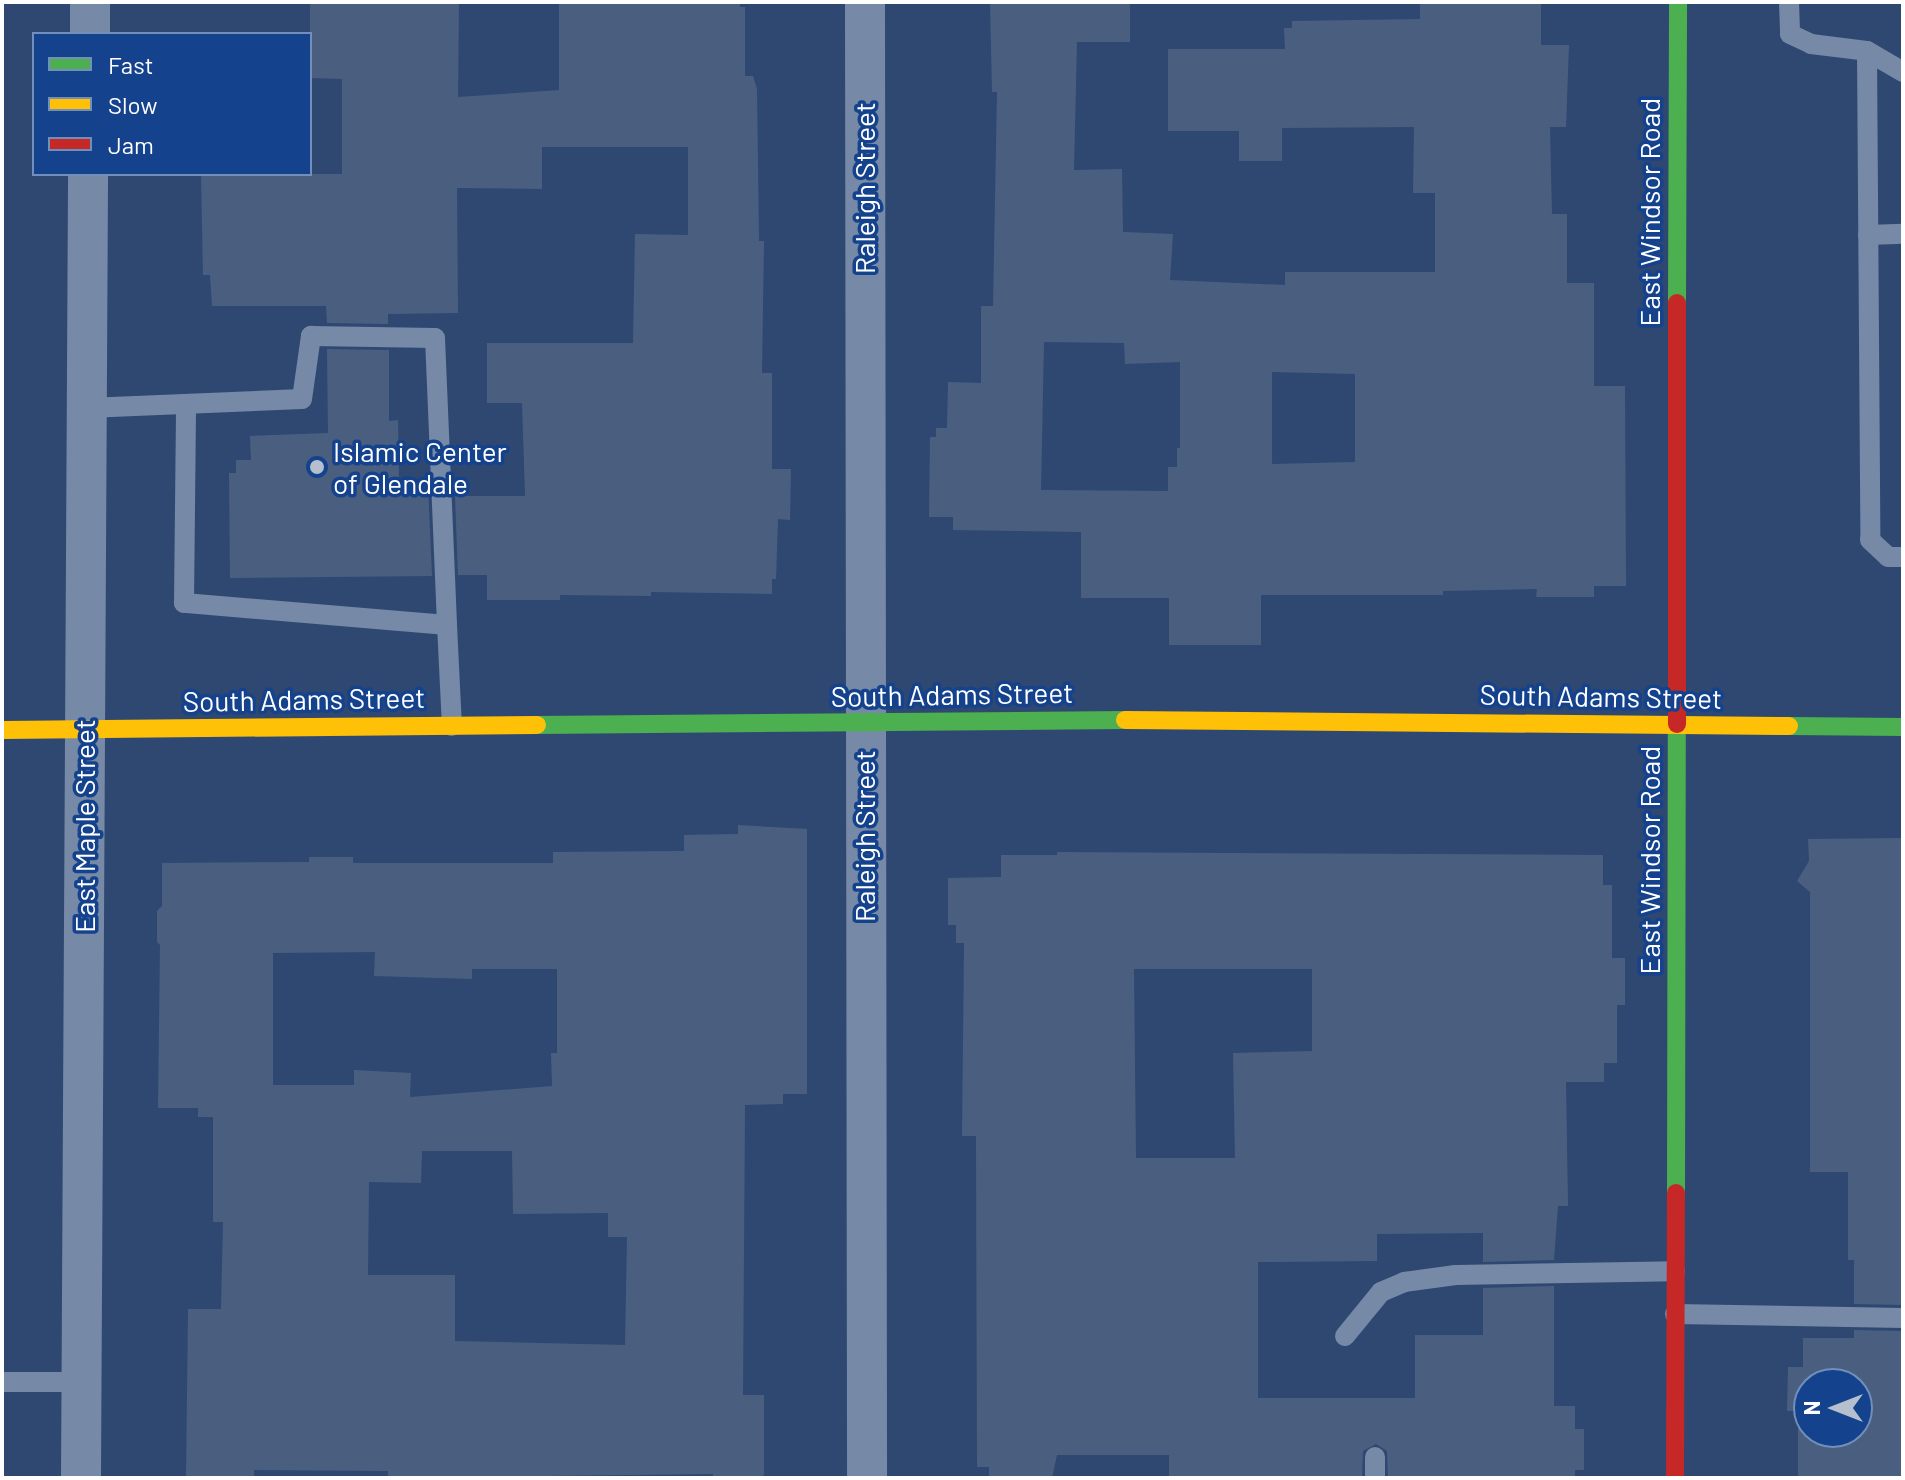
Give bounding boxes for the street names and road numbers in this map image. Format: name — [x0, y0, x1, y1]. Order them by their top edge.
street label: East Windsor Road — [1632, 98, 1666, 326]
street label: Raleigh Street — [847, 102, 881, 274]
street label: South Adams Street — [831, 675, 1073, 713]
street label: South Adams Street — [1480, 677, 1722, 715]
street label: South Adams Street — [183, 680, 425, 718]
street label: East Maple Street — [67, 719, 101, 933]
street label: East Windsor Road — [1632, 746, 1666, 974]
street label: Raleigh Street — [847, 750, 881, 922]

